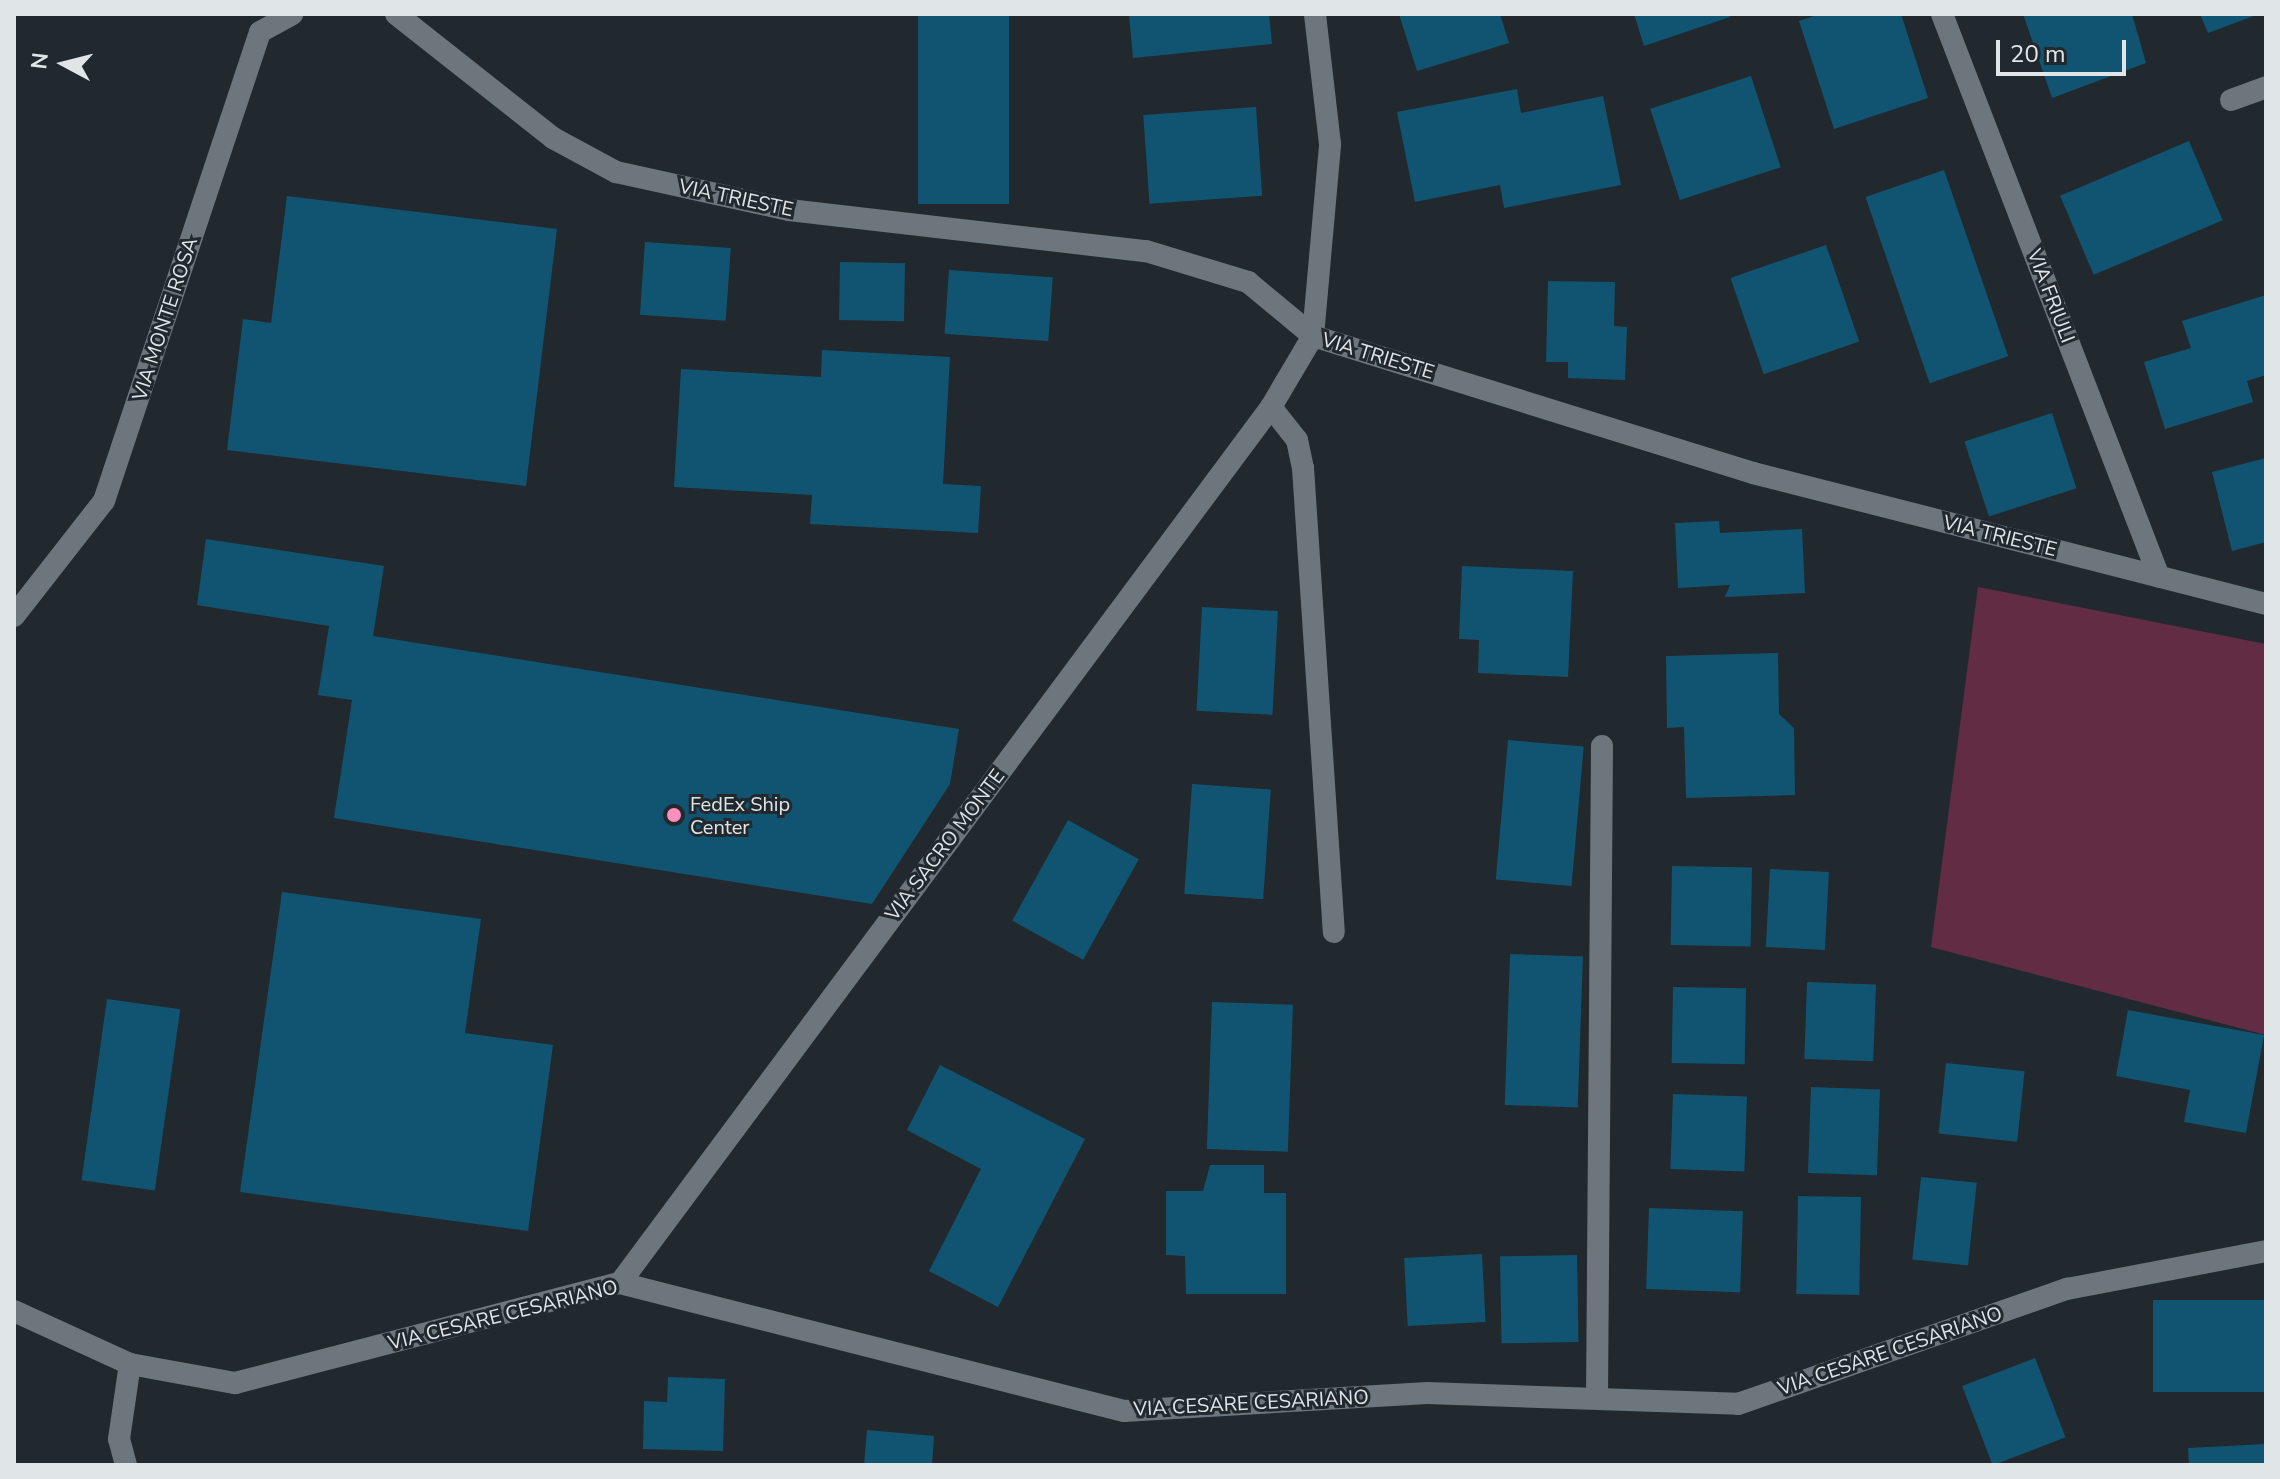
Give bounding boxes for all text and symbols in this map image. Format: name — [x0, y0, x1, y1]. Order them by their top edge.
north arrow — [24, 24, 104, 104]
scale bar — [2000, 24, 2130, 74]
text: 20 m — [2010, 38, 2066, 70]
text: N — [24, 51, 56, 71]
street label: VIA TRIESTE — [677, 174, 795, 222]
street label: VIA MONTE ROSA — [127, 234, 203, 404]
street label: VIA FRIULI — [2022, 246, 2080, 346]
street label: VIA TRIESTE — [1319, 328, 1437, 384]
street label: VIA TRIESTE — [1941, 510, 2059, 562]
street label: VIA SACRO MONTE — [880, 765, 1010, 925]
place label: FedEx Ship Center — [690, 792, 790, 839]
marker: FedEx Ship Center — [665, 806, 683, 824]
street label: VIA CESARE CESARIANO — [386, 1275, 620, 1355]
street label: VIA CESARE CESARIANO — [1775, 1301, 2005, 1401]
street label: VIA CESARE CESARIANO — [1133, 1385, 1369, 1421]

